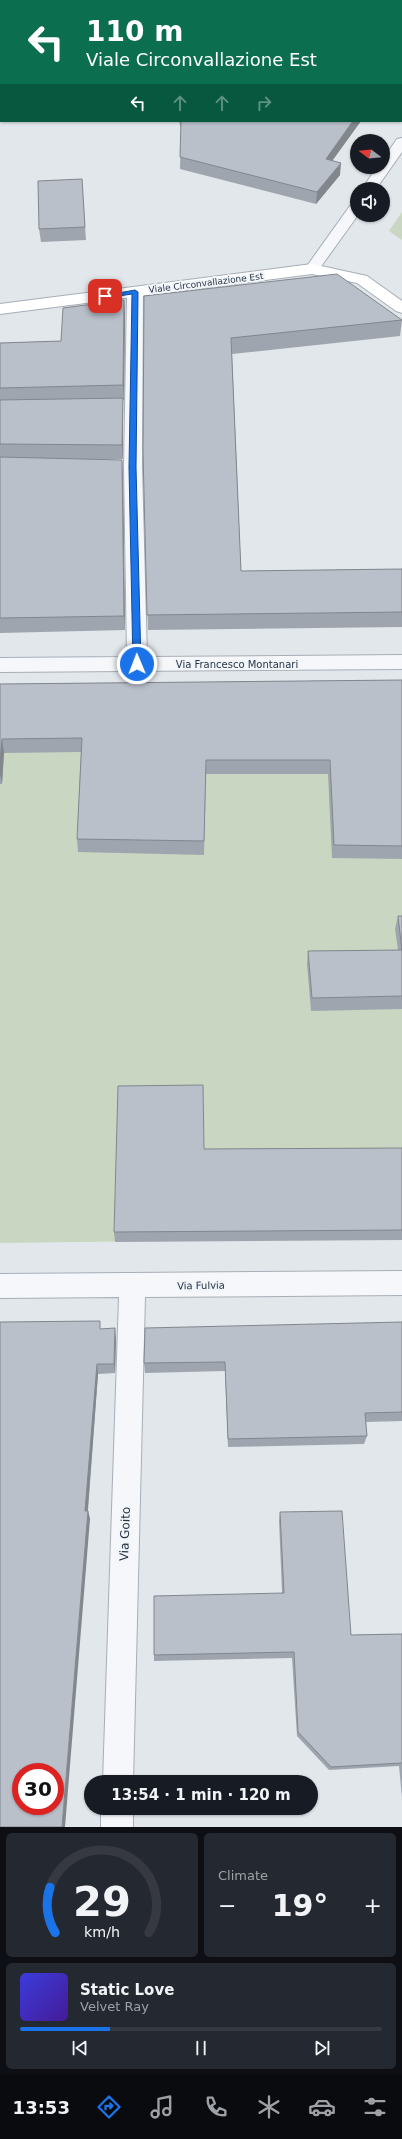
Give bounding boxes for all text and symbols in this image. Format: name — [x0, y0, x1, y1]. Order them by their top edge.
text: 110 m — [86, 15, 183, 48]
icon: left — [20, 16, 72, 68]
text: Viale Circonvallazione Est — [86, 49, 317, 70]
icon: left — [127, 92, 149, 114]
icon: ahead — [169, 92, 191, 114]
icon: ahead — [211, 92, 233, 114]
icon: right — [253, 92, 275, 114]
north arrow — [350, 134, 390, 174]
map controls — [350, 134, 390, 222]
button: sound — [350, 182, 390, 222]
street label: Viale Circonvallazione Est — [148, 271, 264, 295]
pin — [88, 279, 122, 313]
icon: arrive — [94, 285, 116, 307]
position arrow — [116, 643, 158, 685]
street label: Via Francesco Montanari — [176, 659, 298, 670]
street label: Via Fulvia — [177, 1280, 225, 1291]
street label: Via Goito — [117, 1507, 133, 1561]
speed limit sign: 30 — [12, 1763, 64, 1815]
text: 13:54 · 1 min · 120 m — [111, 1786, 291, 1804]
text: Climate — [218, 1868, 268, 1883]
text: 29 — [73, 1877, 131, 1926]
text: 19° — [272, 1888, 328, 1923]
text: − — [218, 1893, 236, 1918]
text: + — [364, 1893, 382, 1918]
text: km/h — [84, 1924, 120, 1940]
text: Static Love — [80, 1981, 174, 1999]
text: Velvet Ray — [80, 1999, 149, 2014]
icon: previous — [69, 2037, 91, 2059]
icon: pause — [190, 2037, 212, 2059]
icon: next — [311, 2037, 333, 2059]
icon: directions — [95, 2093, 123, 2121]
icon: music — [148, 2093, 176, 2121]
icon: phone — [202, 2093, 230, 2121]
icon: climate — [255, 2093, 283, 2121]
icon: car — [308, 2093, 336, 2121]
icon: filters — [361, 2093, 389, 2121]
text: 13:53 — [13, 2097, 70, 2118]

